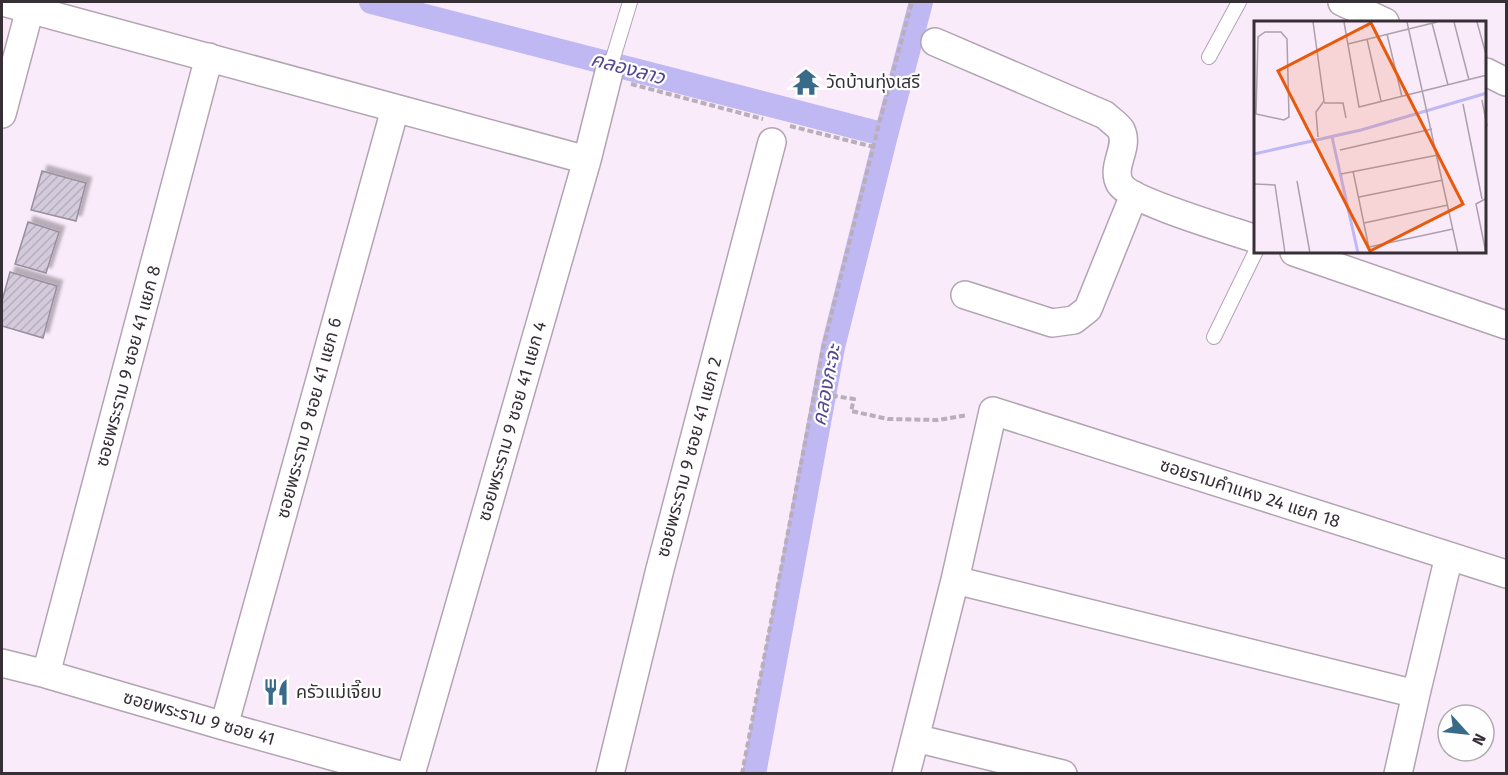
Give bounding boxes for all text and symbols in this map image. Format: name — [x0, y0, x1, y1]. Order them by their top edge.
inset map — [1254, 21, 1487, 254]
water label: คลองลาว — [589, 47, 669, 90]
temple icon: วัดบ้านทุ่งเสรี — [791, 67, 821, 97]
place label: วัดบ้านทุ่งเสรี — [826, 71, 920, 93]
street label: ซอยพระราม 9 ซอย 41 แยก 8 — [91, 263, 165, 469]
street label: ซอยพระราม 9 ซอย 41 แยก 6 — [272, 315, 346, 521]
street label: ซอยพระราม 9 ซอย 41 แยก 4 — [473, 318, 551, 524]
water label: คลองกะจะ — [806, 340, 846, 428]
street label: ซอยพระราม 9 ซอย 41 แยก 2 — [652, 354, 726, 559]
street label: ซอยรามคำแหง 24 แยก 18 — [1157, 453, 1343, 533]
restaurant icon: ครัวแม่เจี๊ยบ — [261, 677, 291, 707]
place label: ครัวแม่เจี๊ยบ — [296, 679, 382, 703]
street label: ซอยพระราม 9 ซอย 41 — [121, 686, 277, 750]
north arrow — [1436, 703, 1496, 763]
text: N — [1468, 731, 1490, 749]

